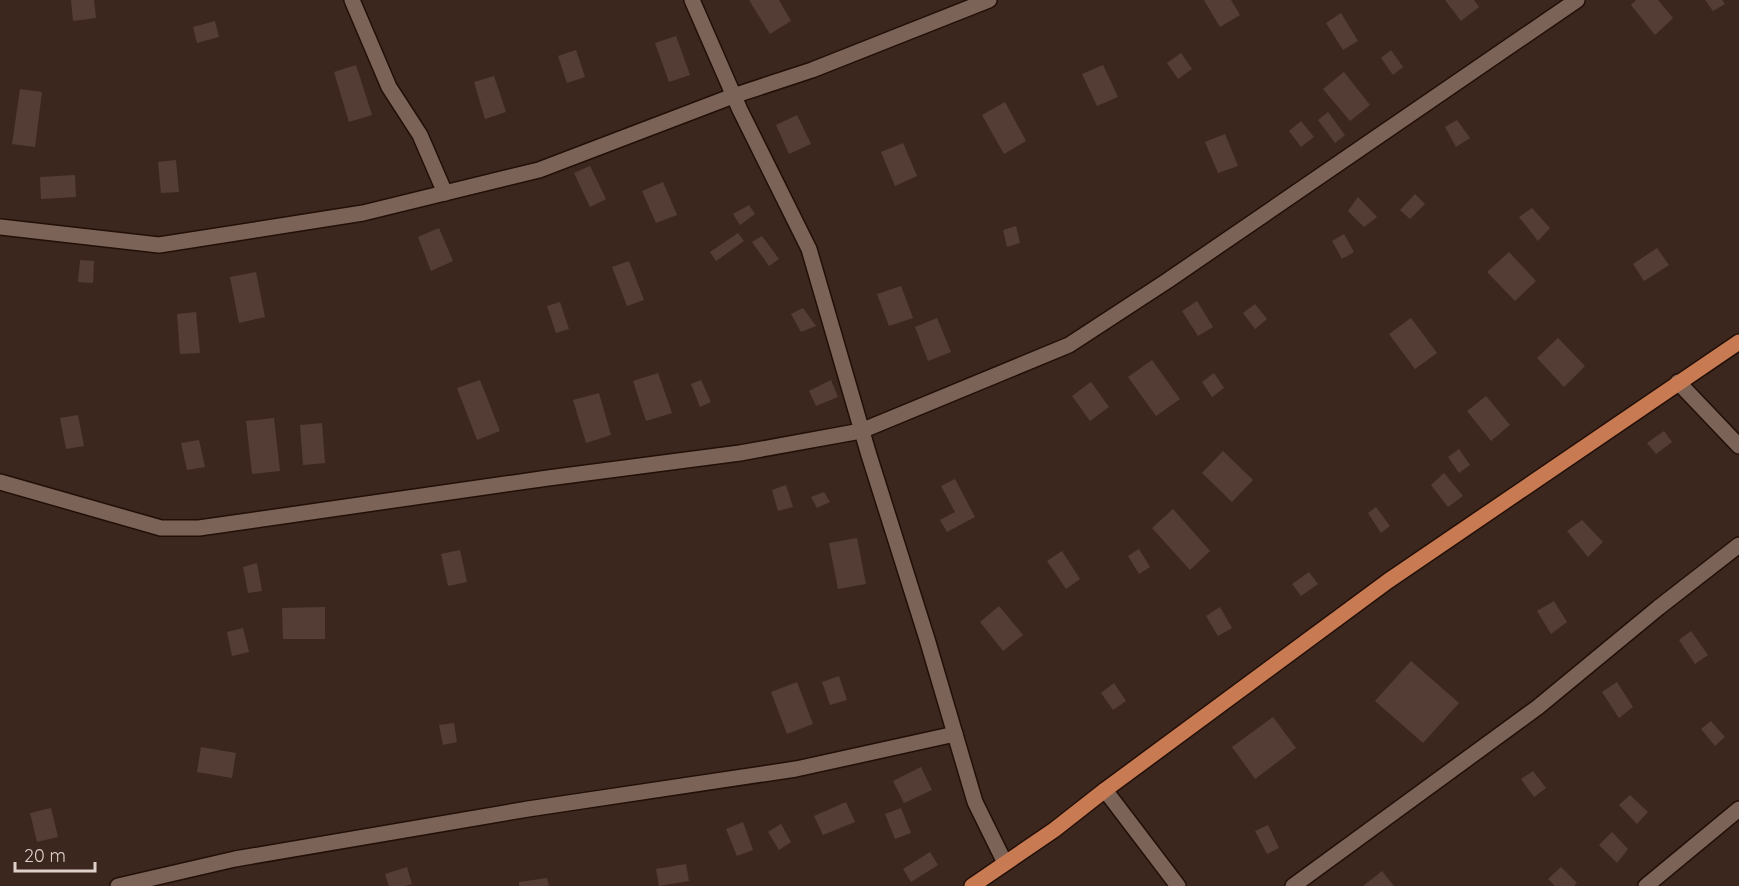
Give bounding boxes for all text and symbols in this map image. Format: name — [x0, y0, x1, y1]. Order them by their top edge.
scale bar — [15, 835, 94, 873]
text: 20 m — [24, 844, 66, 867]

